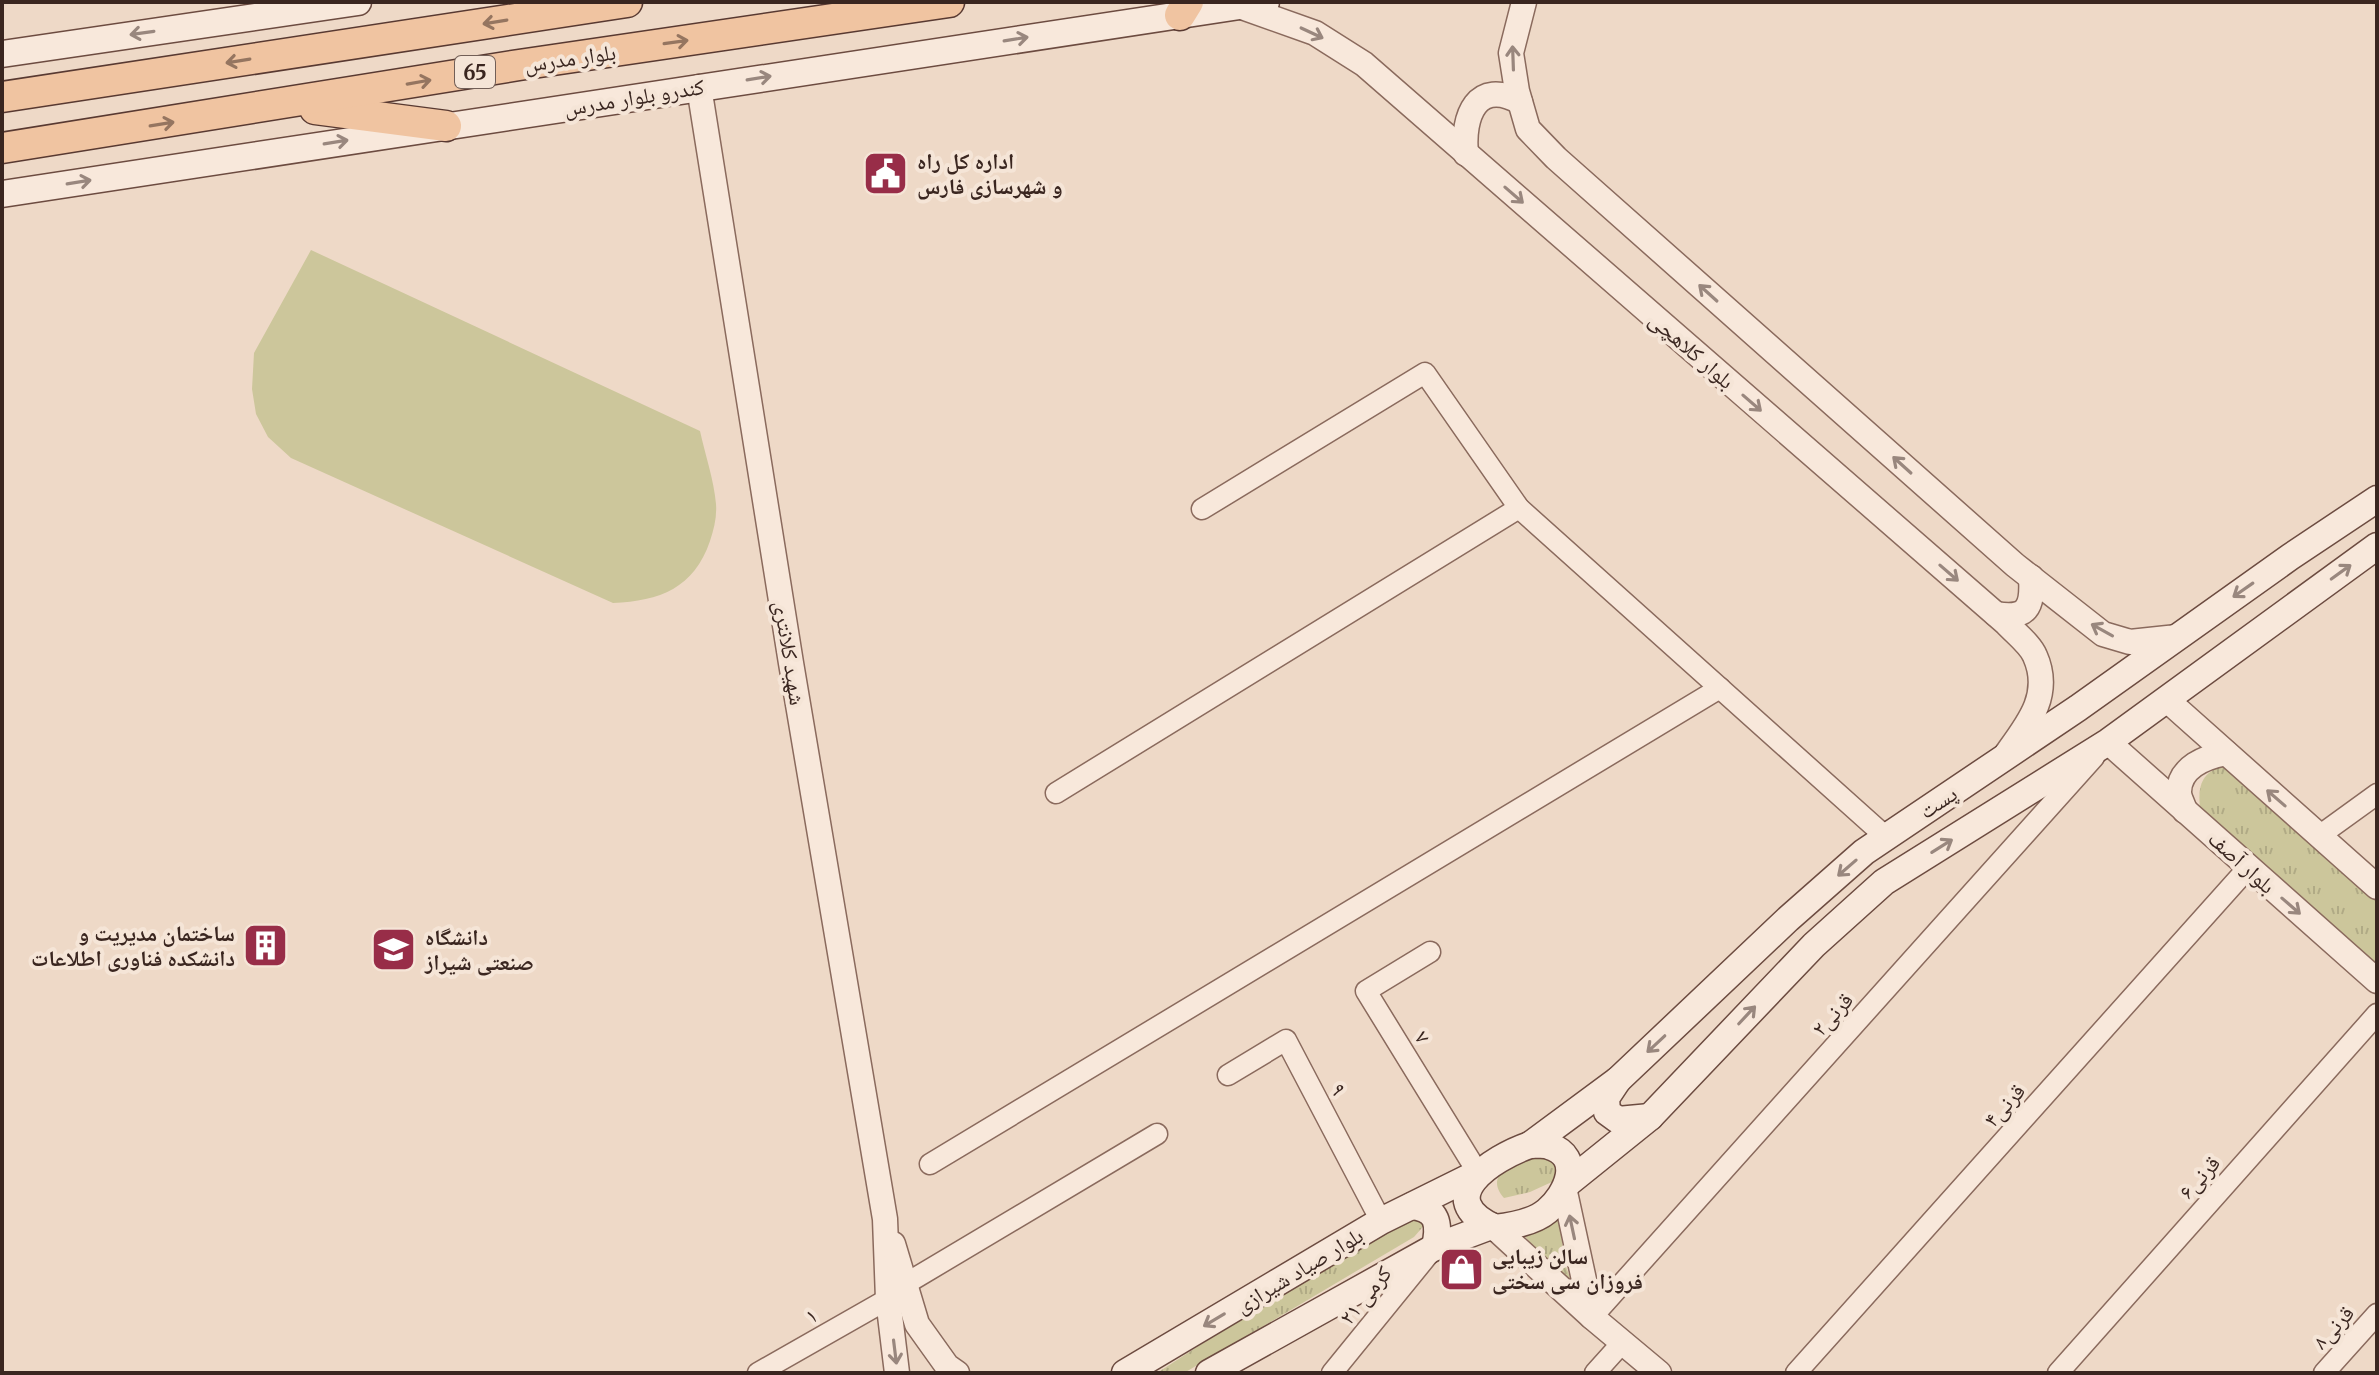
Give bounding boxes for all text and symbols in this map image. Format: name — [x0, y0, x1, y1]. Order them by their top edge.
one-way arrow — [482, 15, 508, 30]
one-way arrow — [130, 26, 155, 41]
one-way arrow — [1300, 26, 1324, 41]
one-way arrow — [1003, 31, 1029, 46]
one-way arrow — [663, 34, 688, 49]
street label: بلوار مدرس — [523, 38, 617, 78]
one-way arrow — [1506, 45, 1521, 72]
one-way arrow — [225, 54, 251, 69]
road number: 65 — [455, 56, 495, 88]
one-way arrow — [746, 70, 771, 85]
street label: کندرو بلوار مدرس — [562, 72, 706, 122]
one-way arrow — [406, 74, 431, 89]
one-way arrow — [149, 115, 174, 130]
one-way arrow — [323, 134, 348, 149]
place label: اداره کل راه و شهرسازی فارس — [917, 147, 1063, 200]
public building icon: اداره کل راه و شهرسازی فارس — [862, 150, 910, 198]
one-way arrow — [66, 174, 91, 189]
one-way arrow — [1503, 186, 1523, 204]
one-way arrow — [1698, 284, 1718, 302]
street label: بلوار کلاهچی — [1644, 305, 1740, 395]
one-way arrow — [1742, 393, 1762, 411]
one-way arrow — [1893, 456, 1913, 474]
one-way arrow — [1938, 564, 1958, 582]
one-way arrow — [2330, 564, 2352, 580]
one-way arrow — [2232, 582, 2254, 598]
street label: شهید کلانتری — [768, 599, 812, 707]
one-way arrow — [2091, 622, 2114, 638]
street label: پست — [1914, 779, 1963, 825]
one-way arrow — [2267, 790, 2287, 808]
street label: بلوار آصف — [2202, 824, 2282, 900]
one-way arrow — [1930, 837, 1953, 853]
one-way arrow — [1837, 859, 1857, 877]
one-way arrow — [2281, 897, 2301, 915]
place label: ساختمان مدیریت و دانشکده فناوری اطلاعات — [31, 919, 235, 972]
building icon: ساختمان مدیریت و دانشکده فناوری اطلاعات — [242, 922, 290, 970]
place label: دانشگاه صنعتی شیراز — [424, 923, 534, 976]
school or university icon: دانشگاه صنعتی شیراز — [370, 926, 418, 974]
street label: قرنی۲ — [1805, 986, 1859, 1042]
one-way arrow — [1737, 1005, 1756, 1025]
street label: ۷ — [1409, 1025, 1438, 1049]
one-way arrow — [1646, 1035, 1666, 1054]
street label: قرنی۴ — [1977, 1077, 2031, 1133]
street label: ۹ — [1324, 1078, 1354, 1100]
street label: قرنی۶ — [2172, 1149, 2226, 1205]
one-way arrow — [1564, 1215, 1579, 1240]
street label: بلوار صیاد شیرازی — [1230, 1221, 1368, 1319]
place label: سالن زیبایی فروزان سی سختی — [1492, 1242, 1643, 1295]
shop icon: سالن زیبایی فروزان سی سختی — [1437, 1245, 1485, 1293]
street label: کرمی ۲۱ — [1333, 1260, 1397, 1330]
street label: قرنی۸ — [2306, 1299, 2360, 1355]
street label: ۱ — [800, 1300, 822, 1330]
one-way arrow — [1203, 1312, 1226, 1328]
one-way arrow — [887, 1338, 902, 1365]

